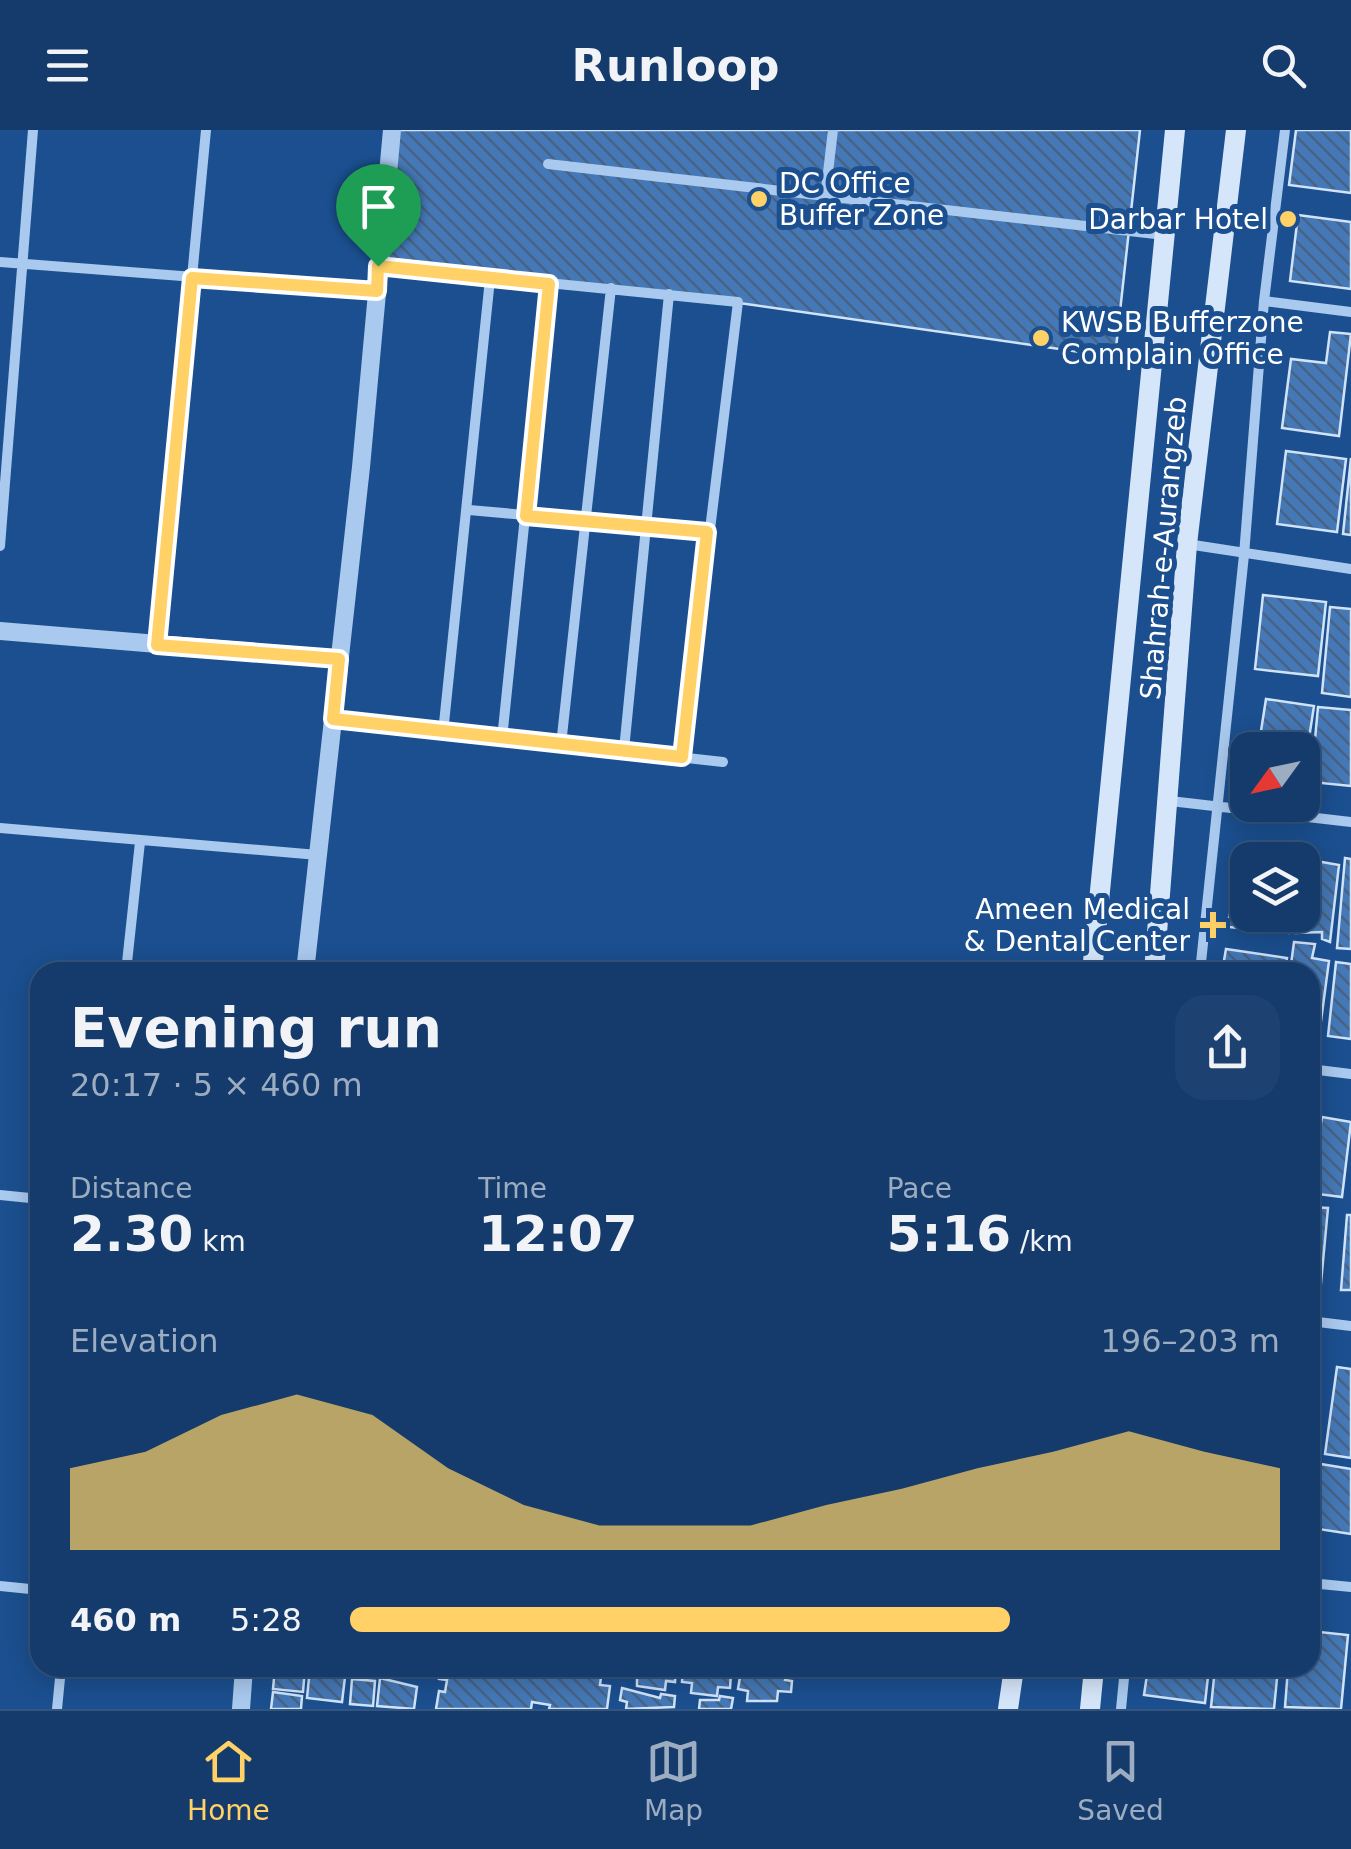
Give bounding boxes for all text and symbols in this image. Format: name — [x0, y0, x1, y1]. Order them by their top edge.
icon: menu — [40, 38, 95, 93]
icon: search — [1256, 38, 1311, 93]
text: Runloop — [571, 39, 780, 92]
pin — [336, 164, 421, 267]
place label: DC Office Buffer Zone — [779, 167, 944, 232]
icon: arrive — [351, 179, 406, 234]
marker: DC Office Buffer Zone — [748, 188, 770, 210]
place label: Darbar Hotel — [1088, 203, 1268, 236]
marker: Darbar Hotel — [1277, 208, 1299, 230]
place label: KWSB Bufferzone Complain Office — [1061, 306, 1304, 371]
marker: KWSB Bufferzone Complain Office — [1030, 327, 1052, 349]
street label: Shahrah-e-Aurangzeb — [1134, 395, 1193, 701]
north arrow — [1230, 732, 1320, 822]
map controls — [1230, 732, 1320, 932]
button: layers — [1230, 842, 1320, 932]
place label: Ameen Medical & Dental Center — [964, 893, 1190, 958]
marker: Ameen Medical & Dental Center — [1200, 912, 1226, 938]
button: share — [1175, 995, 1280, 1100]
text: Evening run — [70, 996, 442, 1060]
text: 20:17 · 5 × 460 m — [70, 1066, 363, 1104]
text: Distance — [70, 1172, 192, 1205]
text: Time — [478, 1172, 547, 1205]
text: Pace — [887, 1172, 952, 1205]
text: 2.30 — [70, 1205, 193, 1263]
text: 12:07 — [478, 1205, 637, 1263]
text: 5:16 — [887, 1205, 1011, 1263]
text: km — [193, 1225, 246, 1258]
text: /km — [1011, 1225, 1073, 1258]
text: Elevation — [70, 1322, 219, 1360]
text: 196–203 m — [1101, 1322, 1280, 1360]
text: 460 m — [70, 1601, 181, 1639]
text: 5:28 — [230, 1601, 302, 1639]
tab: Home — [187, 1734, 270, 1827]
tab: Map — [644, 1734, 703, 1827]
tab: Saved — [1077, 1734, 1164, 1827]

